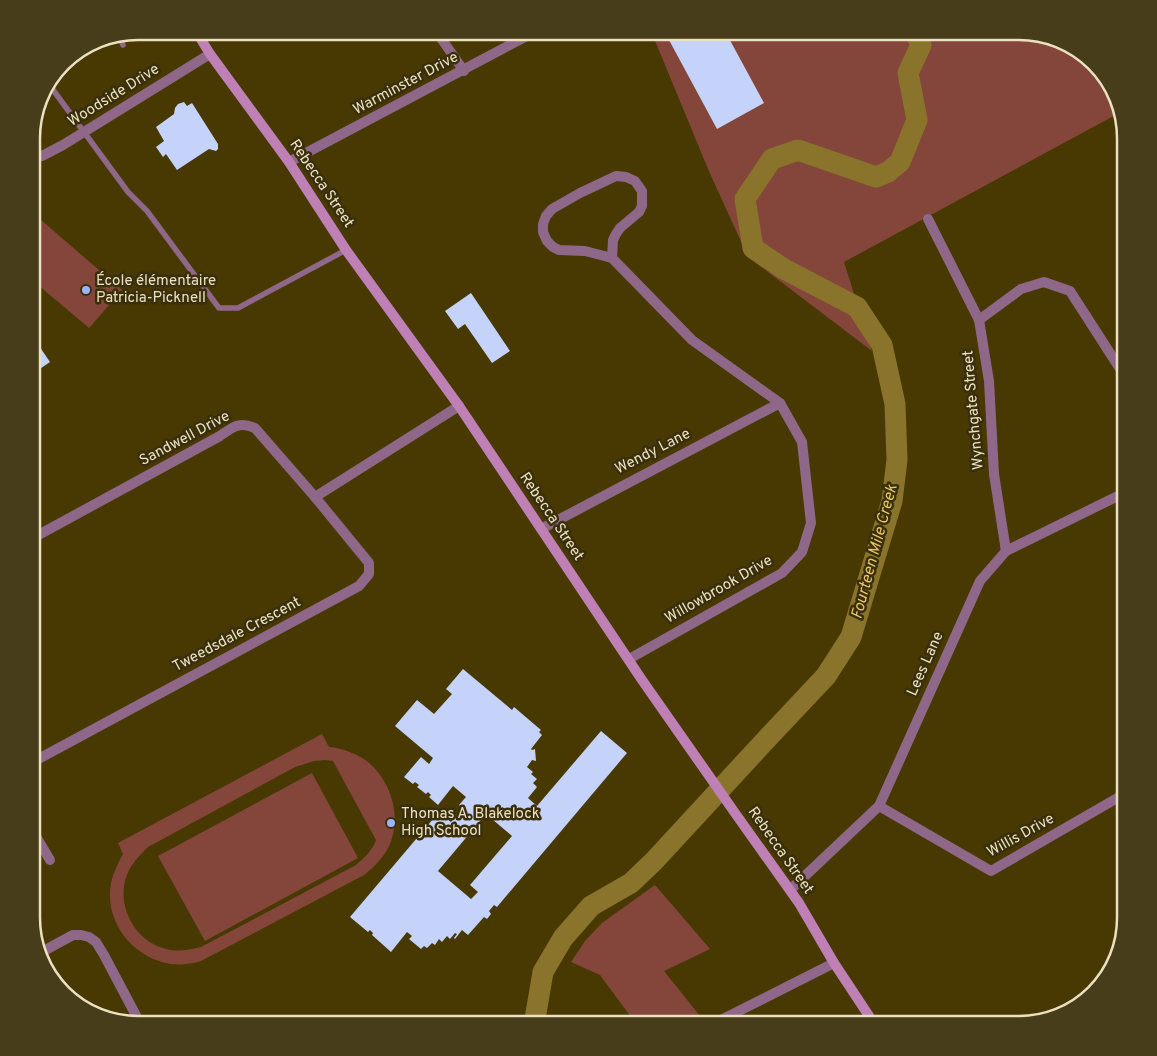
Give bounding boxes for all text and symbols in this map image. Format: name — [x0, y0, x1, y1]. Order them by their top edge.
street label: Warminster Drive — [350, 48, 462, 120]
street label: Woodside Drive — [65, 60, 163, 132]
street label: Rebecca Street — [285, 136, 357, 232]
place label: École élémentaire Patricia-Picknell — [96, 271, 216, 308]
marker: École élémentaire Patricia-Picknell — [80, 284, 92, 296]
street label: Wynchgate Street — [959, 349, 989, 471]
street label: Sandwell Drive — [137, 407, 233, 471]
street label: Wendy Lane — [612, 425, 694, 479]
street label: Rebecca Street — [515, 469, 587, 565]
water label: Fourteen Mile Creek — [847, 482, 903, 621]
street label: Willowbrook Drive — [662, 552, 776, 628]
street label: Tweedsdale Crescent — [170, 593, 304, 677]
street label: Lees Lane — [903, 629, 949, 699]
street label: Rebecca Street — [743, 804, 817, 898]
place label: Thomas A. Blakelock High School — [401, 805, 540, 841]
street label: Willis Drive — [984, 810, 1058, 862]
marker: Thomas A. Blakelock High School — [385, 817, 397, 829]

